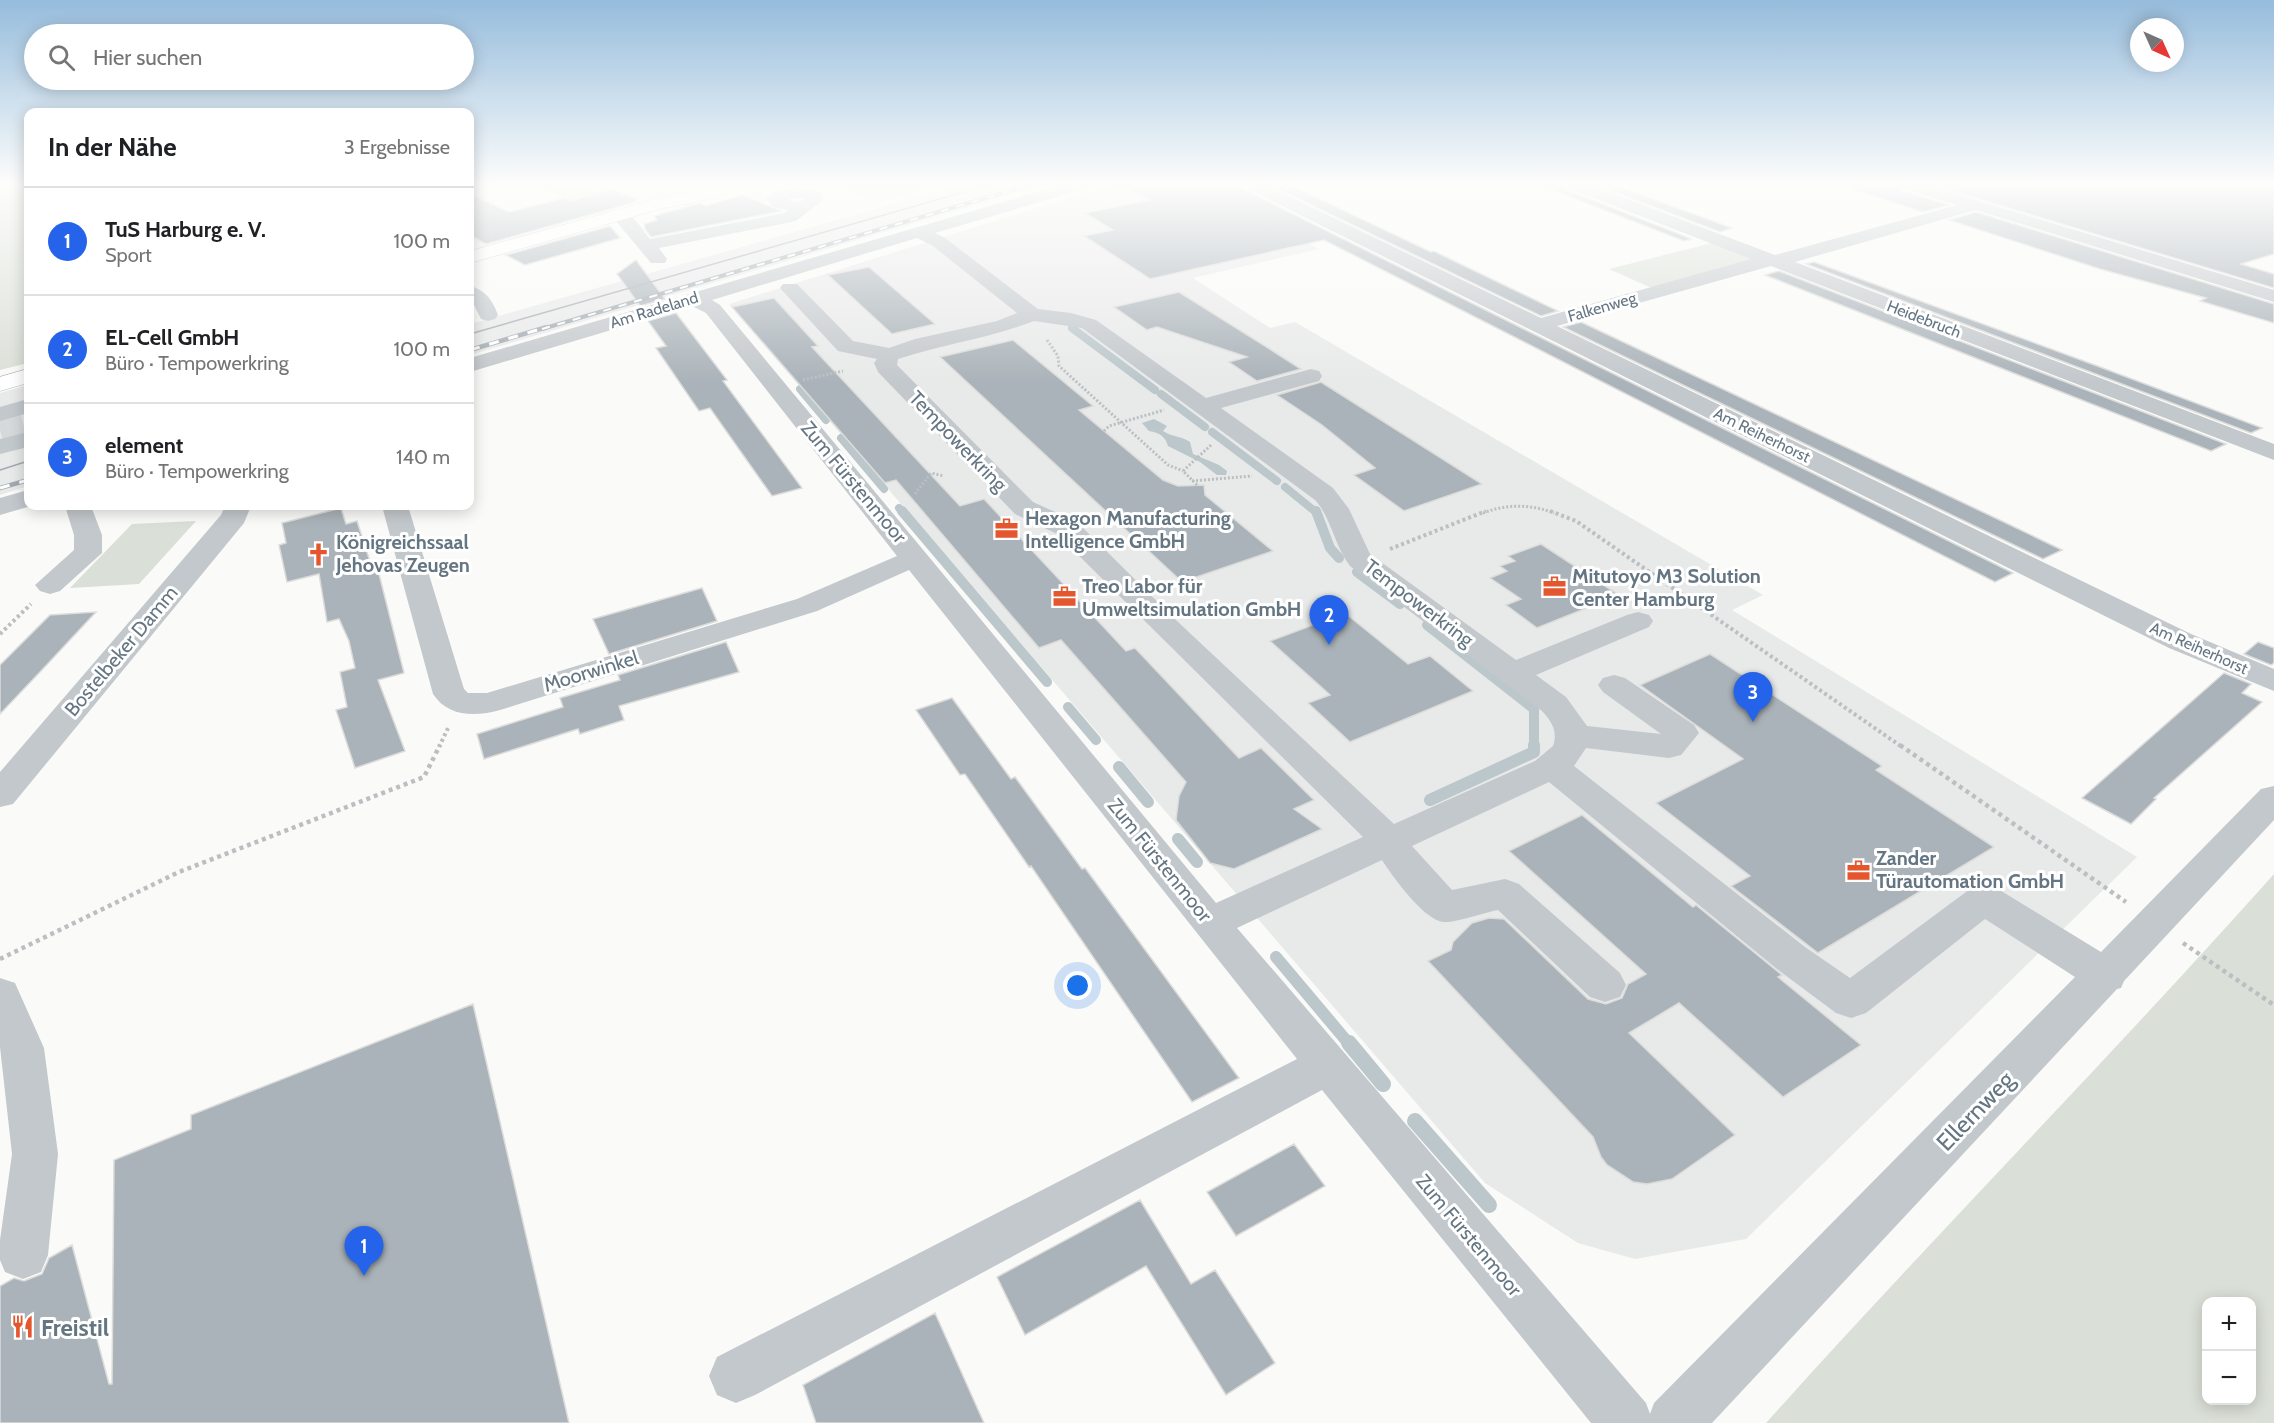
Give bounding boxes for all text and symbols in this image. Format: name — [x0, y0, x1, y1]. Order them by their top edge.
north arrow — [2130, 18, 2184, 72]
search box — [24, 24, 474, 90]
icon: search — [45, 41, 78, 74]
text: Hier suchen — [93, 44, 202, 71]
text: In der Nähe — [48, 131, 177, 163]
text: 3 Ergebnisse — [344, 135, 450, 159]
text: TuS Harburg e. V. — [105, 216, 266, 243]
text: 1 — [64, 229, 71, 253]
text: 100 m — [394, 229, 450, 253]
text: Sport — [105, 243, 152, 267]
street label: Am Radeland — [608, 288, 700, 332]
street label: Falkenweg — [1566, 288, 1639, 326]
street label: Heidebruch — [1884, 296, 1964, 342]
text: EL-Cell GmbH — [105, 324, 239, 351]
text: 2 — [62, 337, 73, 361]
text: 100 m — [394, 337, 450, 361]
text: Büro · Tempowerkring — [105, 351, 289, 375]
street label: Tempowerkring — [904, 386, 1013, 497]
street label: Am Reiherhorst — [1711, 403, 1814, 467]
street label: Zum Fürstenmoor — [796, 416, 912, 548]
text: element — [105, 432, 183, 459]
text: 3 — [62, 445, 73, 469]
text: 140 m — [396, 445, 450, 469]
text: Büro · Tempowerkring — [105, 459, 289, 483]
place label: Hexagon Manufacturing Intelligence GmbH — [1025, 506, 1231, 553]
office icon: Hexagon Manufacturing Intelligence GmbH — [994, 516, 1020, 542]
place label: Königreichssaal Jehovas Zeugen — [335, 530, 470, 577]
church icon: Königreichssaal Jehovas Zeugen — [305, 541, 331, 567]
street label: Tempowerkring — [1360, 554, 1479, 652]
place label: Mitutoyo M3 Solution Center Hamburg — [1572, 564, 1761, 611]
place label: Treo Labor für Umweltsimulation GmbH — [1082, 574, 1301, 621]
office icon: Mitutoyo M3 Solution Center Hamburg — [1541, 574, 1567, 600]
street label: Bostelbeker Damm — [59, 581, 183, 721]
office icon: Treo Labor für Umweltsimulation GmbH — [1051, 584, 1077, 610]
pin: 2 — [1310, 596, 1348, 645]
street label: Am Reiherhorst — [2147, 618, 2251, 678]
street label: Moorwinkel — [541, 645, 641, 697]
pin: 3 — [1734, 672, 1772, 722]
street label: Zum Fürstenmoor — [1103, 794, 1217, 927]
place label: Zander Türautomation GmbH — [1876, 846, 2064, 893]
office icon: Zander Türautomation GmbH — [1845, 857, 1871, 883]
your location — [1063, 971, 1092, 1000]
street label: Ellernweg — [1930, 1065, 2021, 1157]
street label: Zum Fürstenmoor — [1411, 1169, 1527, 1301]
pin: 1 — [344, 1226, 384, 1276]
map controls — [2202, 1297, 2256, 1405]
button: + — [2202, 1297, 2256, 1351]
place label: Freistil — [41, 1313, 109, 1342]
restaurant icon: Freistil — [10, 1314, 36, 1340]
button: − — [2202, 1351, 2256, 1405]

